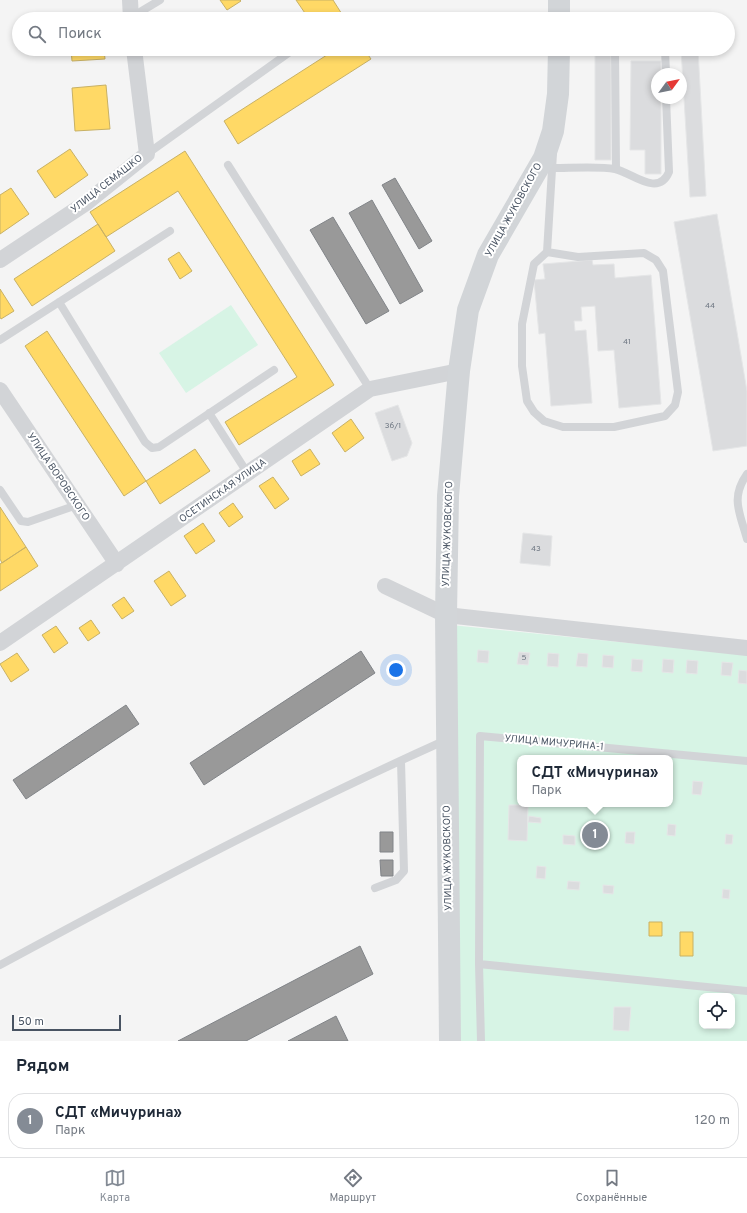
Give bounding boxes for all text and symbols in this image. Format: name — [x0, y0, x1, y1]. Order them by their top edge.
search box — [12, 12, 735, 56]
icon: search — [26, 23, 48, 45]
text: Поиск — [58, 25, 102, 44]
north arrow — [651, 68, 687, 104]
street label: УЛИЦА СЕМАШКО — [68, 152, 146, 216]
street label: УЛИЦА ЖУКОВСКОГО — [483, 161, 545, 259]
house number: 44 — [705, 301, 715, 311]
house number: 41 — [623, 337, 631, 347]
house number: 36/1 — [385, 421, 401, 431]
street label: УЛИЦА ВОРОВСКОГО — [24, 431, 92, 523]
street label: ОСЕТИНСКАЯ УЛИЦА — [177, 456, 269, 526]
street label: УЛИЦА ЖУКОВСКОГО — [440, 481, 456, 587]
house number: 43 — [531, 544, 541, 554]
house number: 5 — [522, 653, 527, 663]
your location — [386, 660, 406, 680]
street label: УЛИЦА МИЧУРИНА-1 — [504, 732, 604, 754]
popup — [517, 755, 673, 807]
text: СДТ «Мичурина» — [531, 764, 659, 783]
text: Парк — [531, 783, 562, 799]
street label: УЛИЦА ЖУКОВСКОГО — [441, 805, 455, 911]
pin: 1 — [582, 820, 608, 850]
map controls — [699, 993, 735, 1029]
button: locate — [699, 993, 735, 1029]
scale bar — [12, 1013, 121, 1032]
text: 50 m — [18, 1015, 44, 1029]
text: Рядом — [16, 1056, 69, 1078]
text: СДТ «Мичурина» — [55, 1104, 182, 1123]
text: 1 — [27, 1113, 33, 1129]
text: 120 m — [695, 1113, 730, 1129]
text: Парк — [55, 1123, 85, 1139]
tab: Карта — [100, 1167, 130, 1205]
tab: Маршрут — [329, 1167, 376, 1205]
tab: Сохранённые — [576, 1167, 647, 1205]

